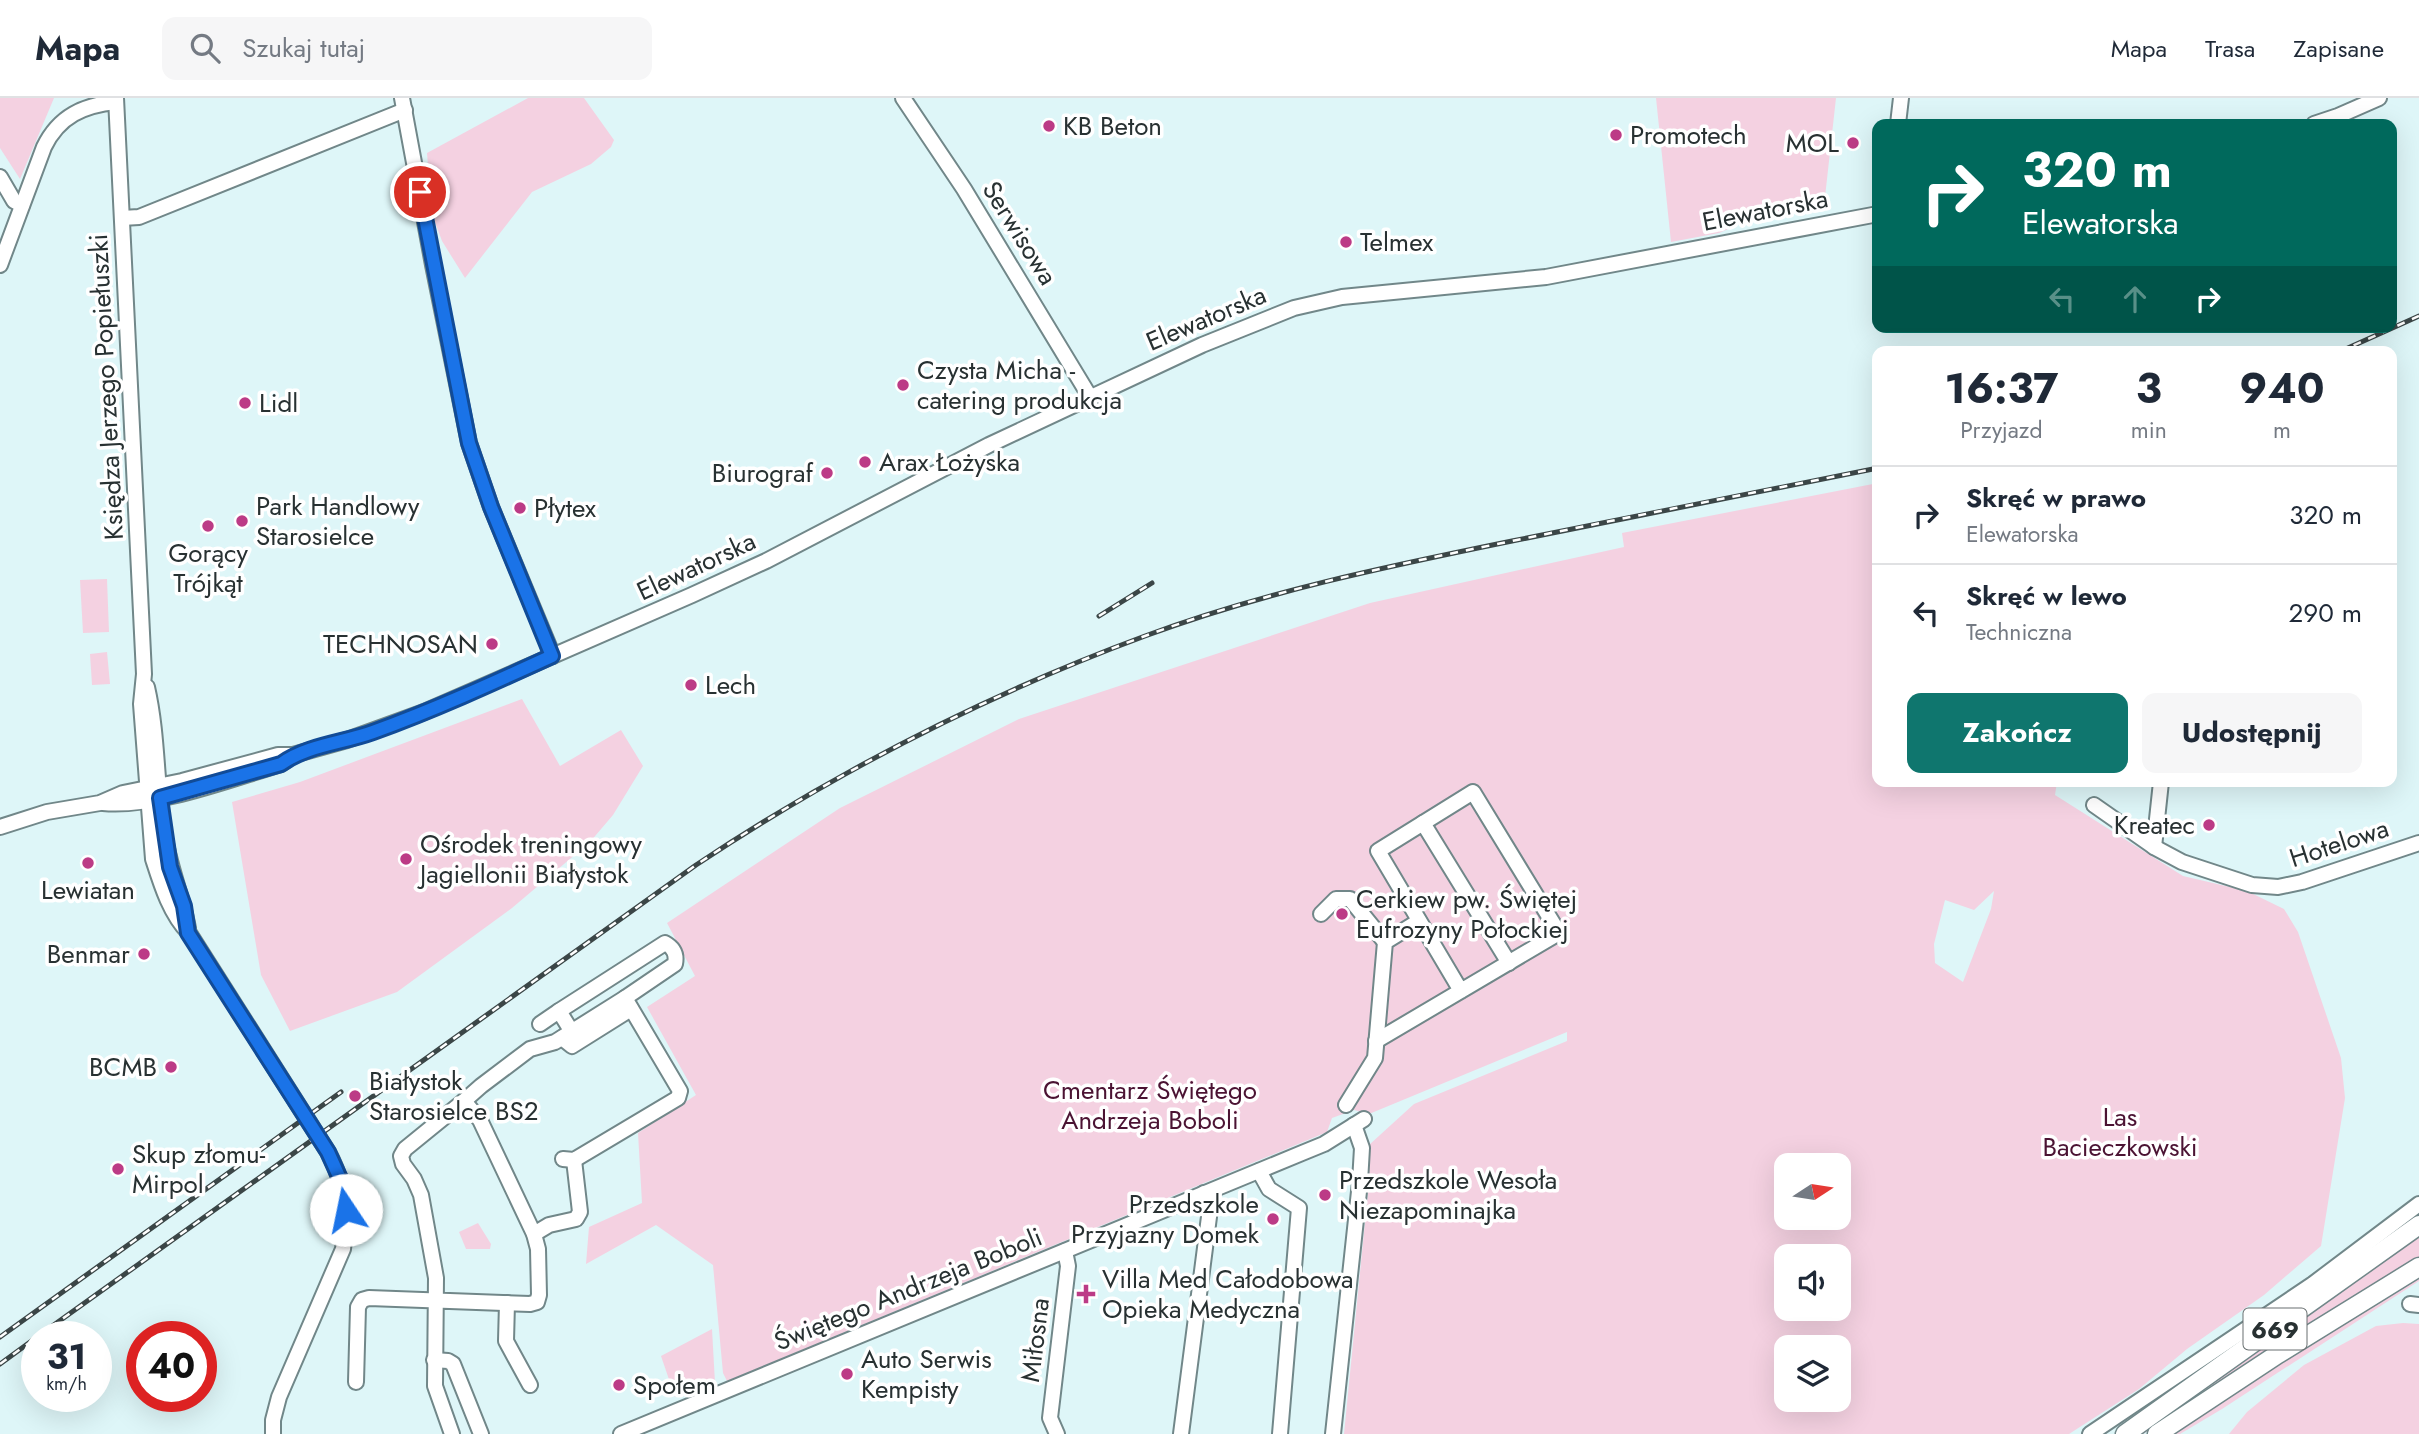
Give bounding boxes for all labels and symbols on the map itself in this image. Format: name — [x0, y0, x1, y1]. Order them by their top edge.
place label: KB Beton — [1063, 107, 1162, 145]
place label: Promotech — [1630, 116, 1747, 154]
marker: KB Beton — [1041, 118, 1057, 134]
place label: MOL — [1786, 124, 1839, 162]
marker: Promotech — [1608, 127, 1624, 143]
marker: MOL — [1845, 135, 1861, 151]
pin — [390, 162, 450, 222]
street label: Serwisowa — [973, 174, 1067, 292]
street label: Elewatorska — [1699, 179, 1831, 241]
place label: Telmex — [1360, 223, 1433, 261]
street label: Księdza Jerzego Popiełuszki — [79, 233, 133, 541]
marker: Telmex — [1338, 234, 1354, 250]
street label: Elewatorska — [1140, 276, 1272, 360]
place label: Czysta Micha - catering produkcja — [917, 351, 1122, 419]
marker: Czysta Micha - catering produkcja — [895, 377, 911, 393]
place label: Lidl — [259, 384, 298, 422]
marker: Lidl — [237, 395, 253, 411]
place label: Arax Łożyska — [879, 443, 1020, 481]
place label: Biurograf — [712, 454, 814, 492]
marker: Arax Łożyska — [857, 454, 873, 470]
marker: Biurograf — [819, 465, 835, 481]
place label: Park Handlowy Starosielce — [256, 487, 420, 555]
place label: Płytex — [534, 489, 596, 527]
marker: Płytex — [512, 500, 528, 516]
marker: Park Handlowy Starosielce — [234, 513, 250, 529]
marker: Gorący Trójkąt — [200, 518, 216, 534]
street label: Elewatorska — [630, 522, 762, 610]
place label: Gorący Trójkąt — [168, 534, 248, 602]
place label: TECHNOSAN — [323, 625, 478, 663]
marker: TECHNOSAN — [484, 636, 500, 652]
place label: Lech — [705, 666, 756, 704]
marker: Lech — [683, 677, 699, 693]
place label: Kreatec — [2114, 806, 2195, 844]
street label: Hotelowa — [2284, 809, 2394, 877]
marker: Kreatec — [2201, 817, 2217, 833]
place label: Ośrodek treningowy Jagiellonii Białystok — [417, 825, 642, 893]
marker: Ośrodek treningowy Jagiellonii Białystok — [398, 851, 414, 867]
marker: Lewiatan — [80, 855, 96, 871]
place label: Lewiatan — [41, 871, 135, 909]
place label: Cerkiew pw. Świętej Eufrozyny Połockiej — [1356, 880, 1577, 948]
marker: Cerkiew pw. Świętej Eufrozyny Połockiej — [1334, 906, 1350, 922]
place label: Benmar — [47, 935, 130, 973]
marker: Benmar — [136, 946, 152, 962]
place label: BCMB — [89, 1048, 157, 1086]
marker: BCMB — [163, 1059, 179, 1075]
place label: Białystok Starosielce BS2 — [369, 1062, 539, 1130]
park label: Cmentarz Świętego Andrzeja Boboli — [1043, 1071, 1257, 1139]
marker: Białystok Starosielce BS2 — [347, 1088, 363, 1104]
park label: Las Bacieczkowski — [2042, 1098, 2198, 1166]
place label: Skup złomu- Mirpol — [132, 1135, 266, 1203]
north arrow — [1774, 1153, 1852, 1230]
marker: Skup złomu- Mirpol — [110, 1161, 126, 1177]
place label: Przedszkole Wesoła Niezapominajka — [1339, 1161, 1557, 1229]
position arrow — [309, 1173, 383, 1247]
place label: Przedszkole Przyjazny Domek — [1071, 1185, 1260, 1253]
marker: Przedszkole Wesoła Niezapominajka — [1317, 1187, 1333, 1203]
marker: Przedszkole Przyjazny Domek — [1265, 1211, 1281, 1227]
street label: Świętego Andrzeja Boboli — [768, 1218, 1048, 1360]
place label: Villa Med Całodobowa Opieka Medyczna — [1102, 1260, 1354, 1328]
marker: Villa Med Całodobowa Opieka Medyczna — [1076, 1284, 1096, 1304]
street label: Miłosna — [1011, 1296, 1059, 1384]
road number: 669 — [2244, 1308, 2306, 1350]
speed limit sign: 40 — [126, 1321, 217, 1412]
place label: Auto Serwis Kempisty — [861, 1340, 992, 1408]
place label: Społem — [633, 1366, 716, 1404]
marker: Auto Serwis Kempisty — [839, 1366, 855, 1382]
marker: Społem — [611, 1377, 627, 1393]

